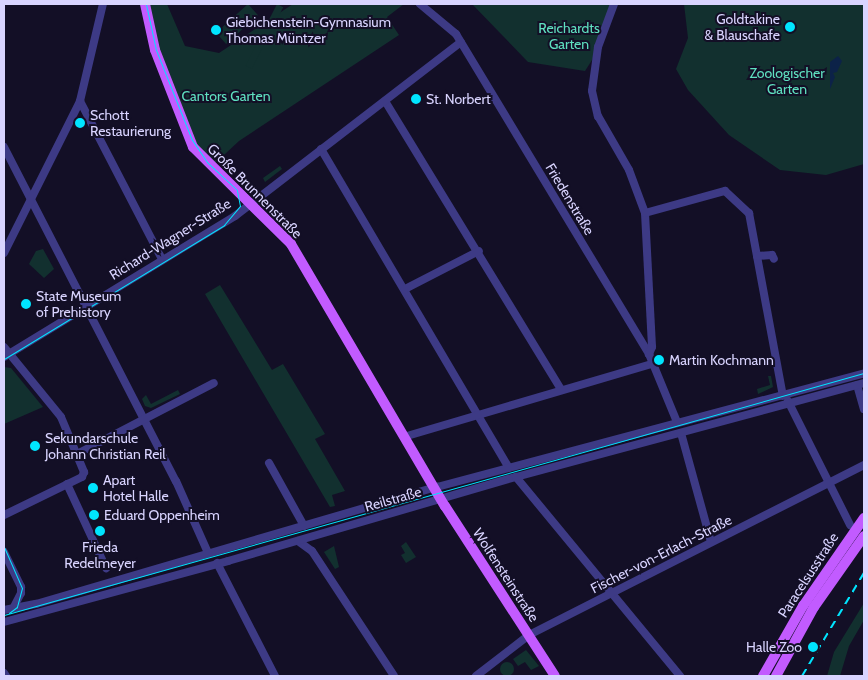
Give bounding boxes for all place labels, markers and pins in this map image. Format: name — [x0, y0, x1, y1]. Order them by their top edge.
place label: Goldtakine & Blauschafe — [705, 11, 780, 44]
place label: Giebichenstein-Gymnasium Thomas Müntzer — [226, 14, 391, 46]
marker: Goldtakine & Blauschafe — [784, 21, 796, 33]
marker: Giebichenstein-Gymnasium Thomas Müntzer — [210, 24, 222, 36]
place label: St. Norbert — [426, 91, 491, 107]
marker: St. Norbert — [410, 93, 422, 105]
place label: Schott Restaurierung — [90, 107, 171, 140]
marker: Schott Restaurierung — [74, 117, 86, 129]
place label: State Museum of Prehistory — [36, 288, 121, 321]
marker: State Museum of Prehistory — [20, 298, 32, 310]
place label: Martin Kochmann — [669, 352, 774, 368]
marker: Martin Kochmann — [653, 354, 665, 366]
place label: Sekundarschule Johann Christian Reil — [45, 430, 166, 462]
marker: Sekundarschule Johann Christian Reil — [29, 440, 41, 452]
place label: Apart Hotel Halle — [103, 472, 169, 504]
marker: Apart Hotel Halle — [87, 482, 99, 494]
place label: Eduard Oppenheim — [104, 507, 220, 523]
marker: Eduard Oppenheim — [88, 509, 100, 521]
marker: Frieda Redelmeyer — [94, 525, 106, 537]
place label: Frieda Redelmeyer — [64, 539, 136, 572]
place label: Halle Zoo — [746, 639, 802, 655]
marker: Halle Zoo — [806, 640, 820, 654]

